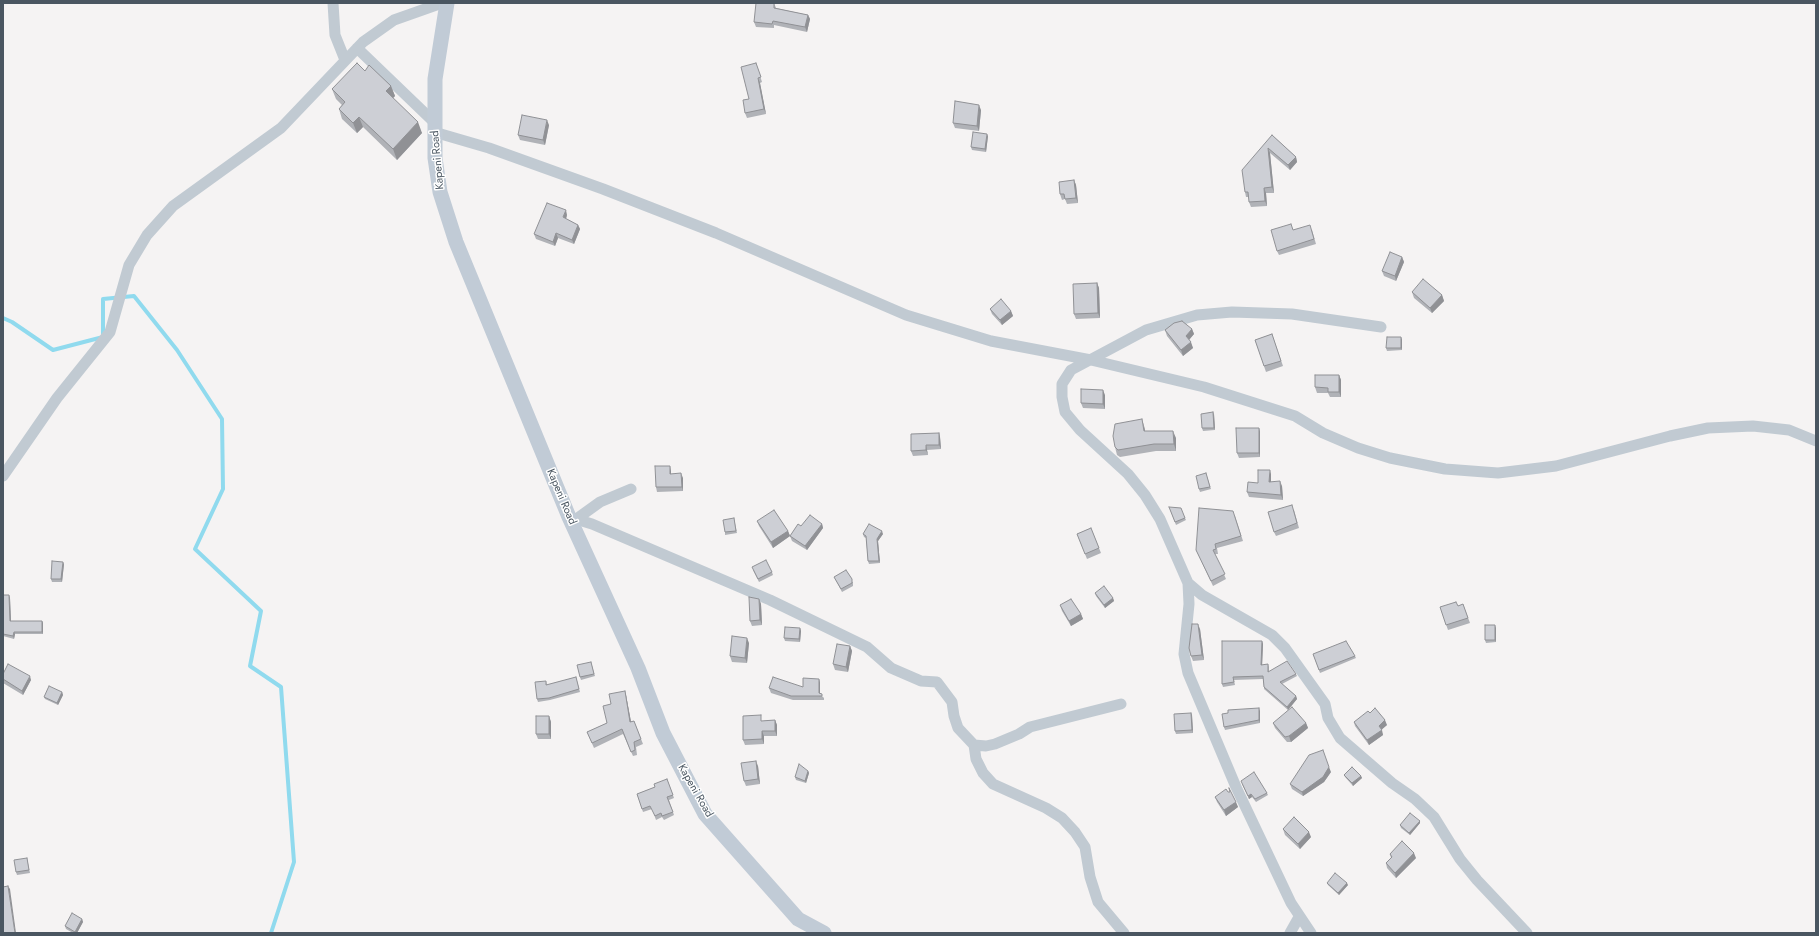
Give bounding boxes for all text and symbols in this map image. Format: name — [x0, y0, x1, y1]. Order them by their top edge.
street label: Kapeni Road — [429, 130, 447, 190]
street label: Kapeni Road — [543, 467, 579, 527]
street label: Kapeni Road — [675, 762, 715, 820]

